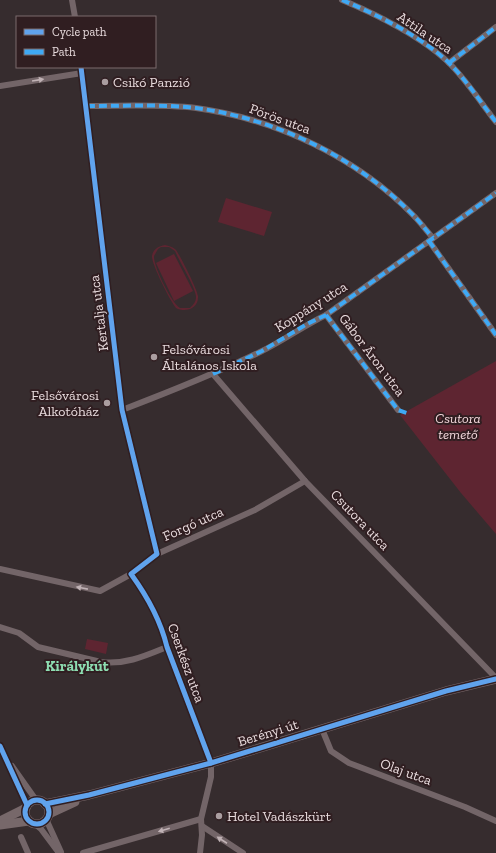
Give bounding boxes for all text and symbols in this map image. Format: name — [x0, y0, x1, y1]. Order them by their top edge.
street label: Attila utca — [394, 8, 456, 58]
legend — [16, 16, 156, 68]
text: Cycle path — [52, 25, 107, 39]
text: Path — [52, 45, 76, 59]
place label: Csikó Panzió — [113, 74, 190, 91]
one-way arrow — [32, 77, 45, 83]
marker: Csikó Panzió — [100, 77, 110, 87]
street label: Pörös utca — [247, 100, 313, 138]
street label: Kertalja utca — [86, 274, 112, 352]
street label: Koppány utca — [272, 278, 350, 336]
street label: Gábor Áron utca — [335, 310, 409, 400]
place label: Felsővárosi Általános Iskola — [162, 341, 257, 374]
marker: Felsővárosi Általános Iskola — [149, 352, 159, 362]
place label: Felsővárosi Alkotóház — [31, 387, 99, 420]
marker: Felsővárosi Alkotóház — [102, 398, 112, 408]
park label: Csutora temető — [435, 410, 481, 443]
street label: Csutora utca — [327, 486, 393, 554]
street label: Forgó utca — [160, 503, 226, 545]
one-way arrow — [76, 585, 88, 591]
street label: Cserkész utca — [164, 621, 208, 705]
district label: Királykút — [45, 657, 110, 675]
street label: Berényi út — [236, 715, 301, 750]
street label: Olaj utca — [378, 755, 434, 789]
place label: Hotel Vadászkürt — [227, 808, 332, 825]
marker: Hotel Vadászkürt — [214, 811, 224, 821]
one-way arrow — [157, 827, 169, 833]
one-way arrow — [216, 836, 228, 843]

